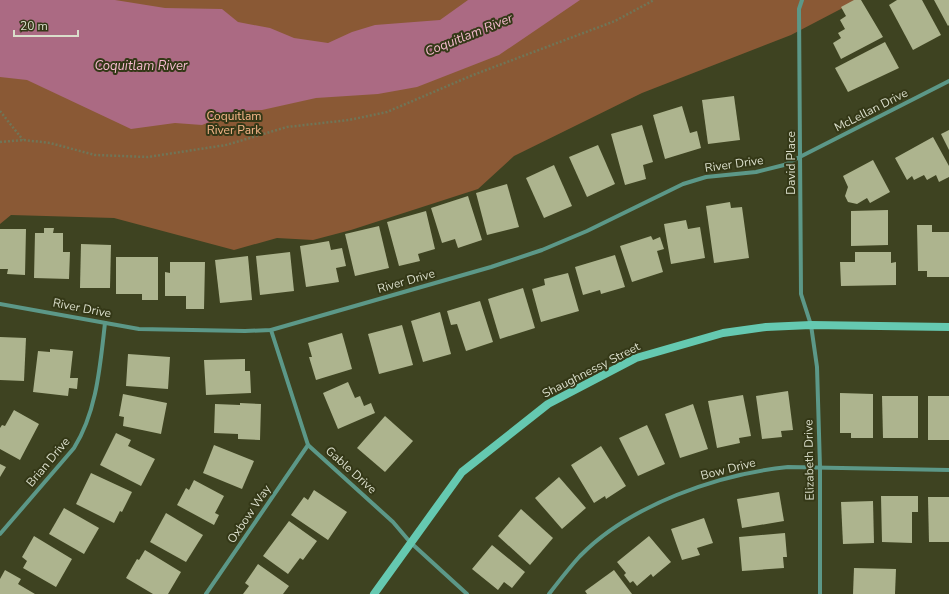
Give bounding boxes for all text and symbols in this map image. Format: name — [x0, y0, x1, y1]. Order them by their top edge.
water label: Coquitlam River — [422, 9, 516, 61]
scale bar — [14, 12, 78, 38]
text: 20 m — [20, 18, 48, 34]
water label: Coquitlam River — [94, 57, 188, 75]
street label: McLellan Drive — [832, 85, 910, 135]
park label: Coquitlam River Park — [206, 108, 262, 138]
street label: David Place — [783, 131, 799, 195]
street label: River Drive — [704, 152, 764, 176]
street label: River Drive — [375, 265, 437, 297]
street label: River Drive — [51, 295, 113, 321]
street label: Shaughnessy Street — [539, 338, 643, 402]
street label: Elizabeth Drive — [800, 419, 818, 501]
street label: Brian Drive — [23, 434, 73, 490]
street label: Gable Drive — [322, 443, 380, 497]
street label: Bow Drive — [699, 454, 757, 484]
street label: Oxbow Way — [224, 481, 275, 546]

